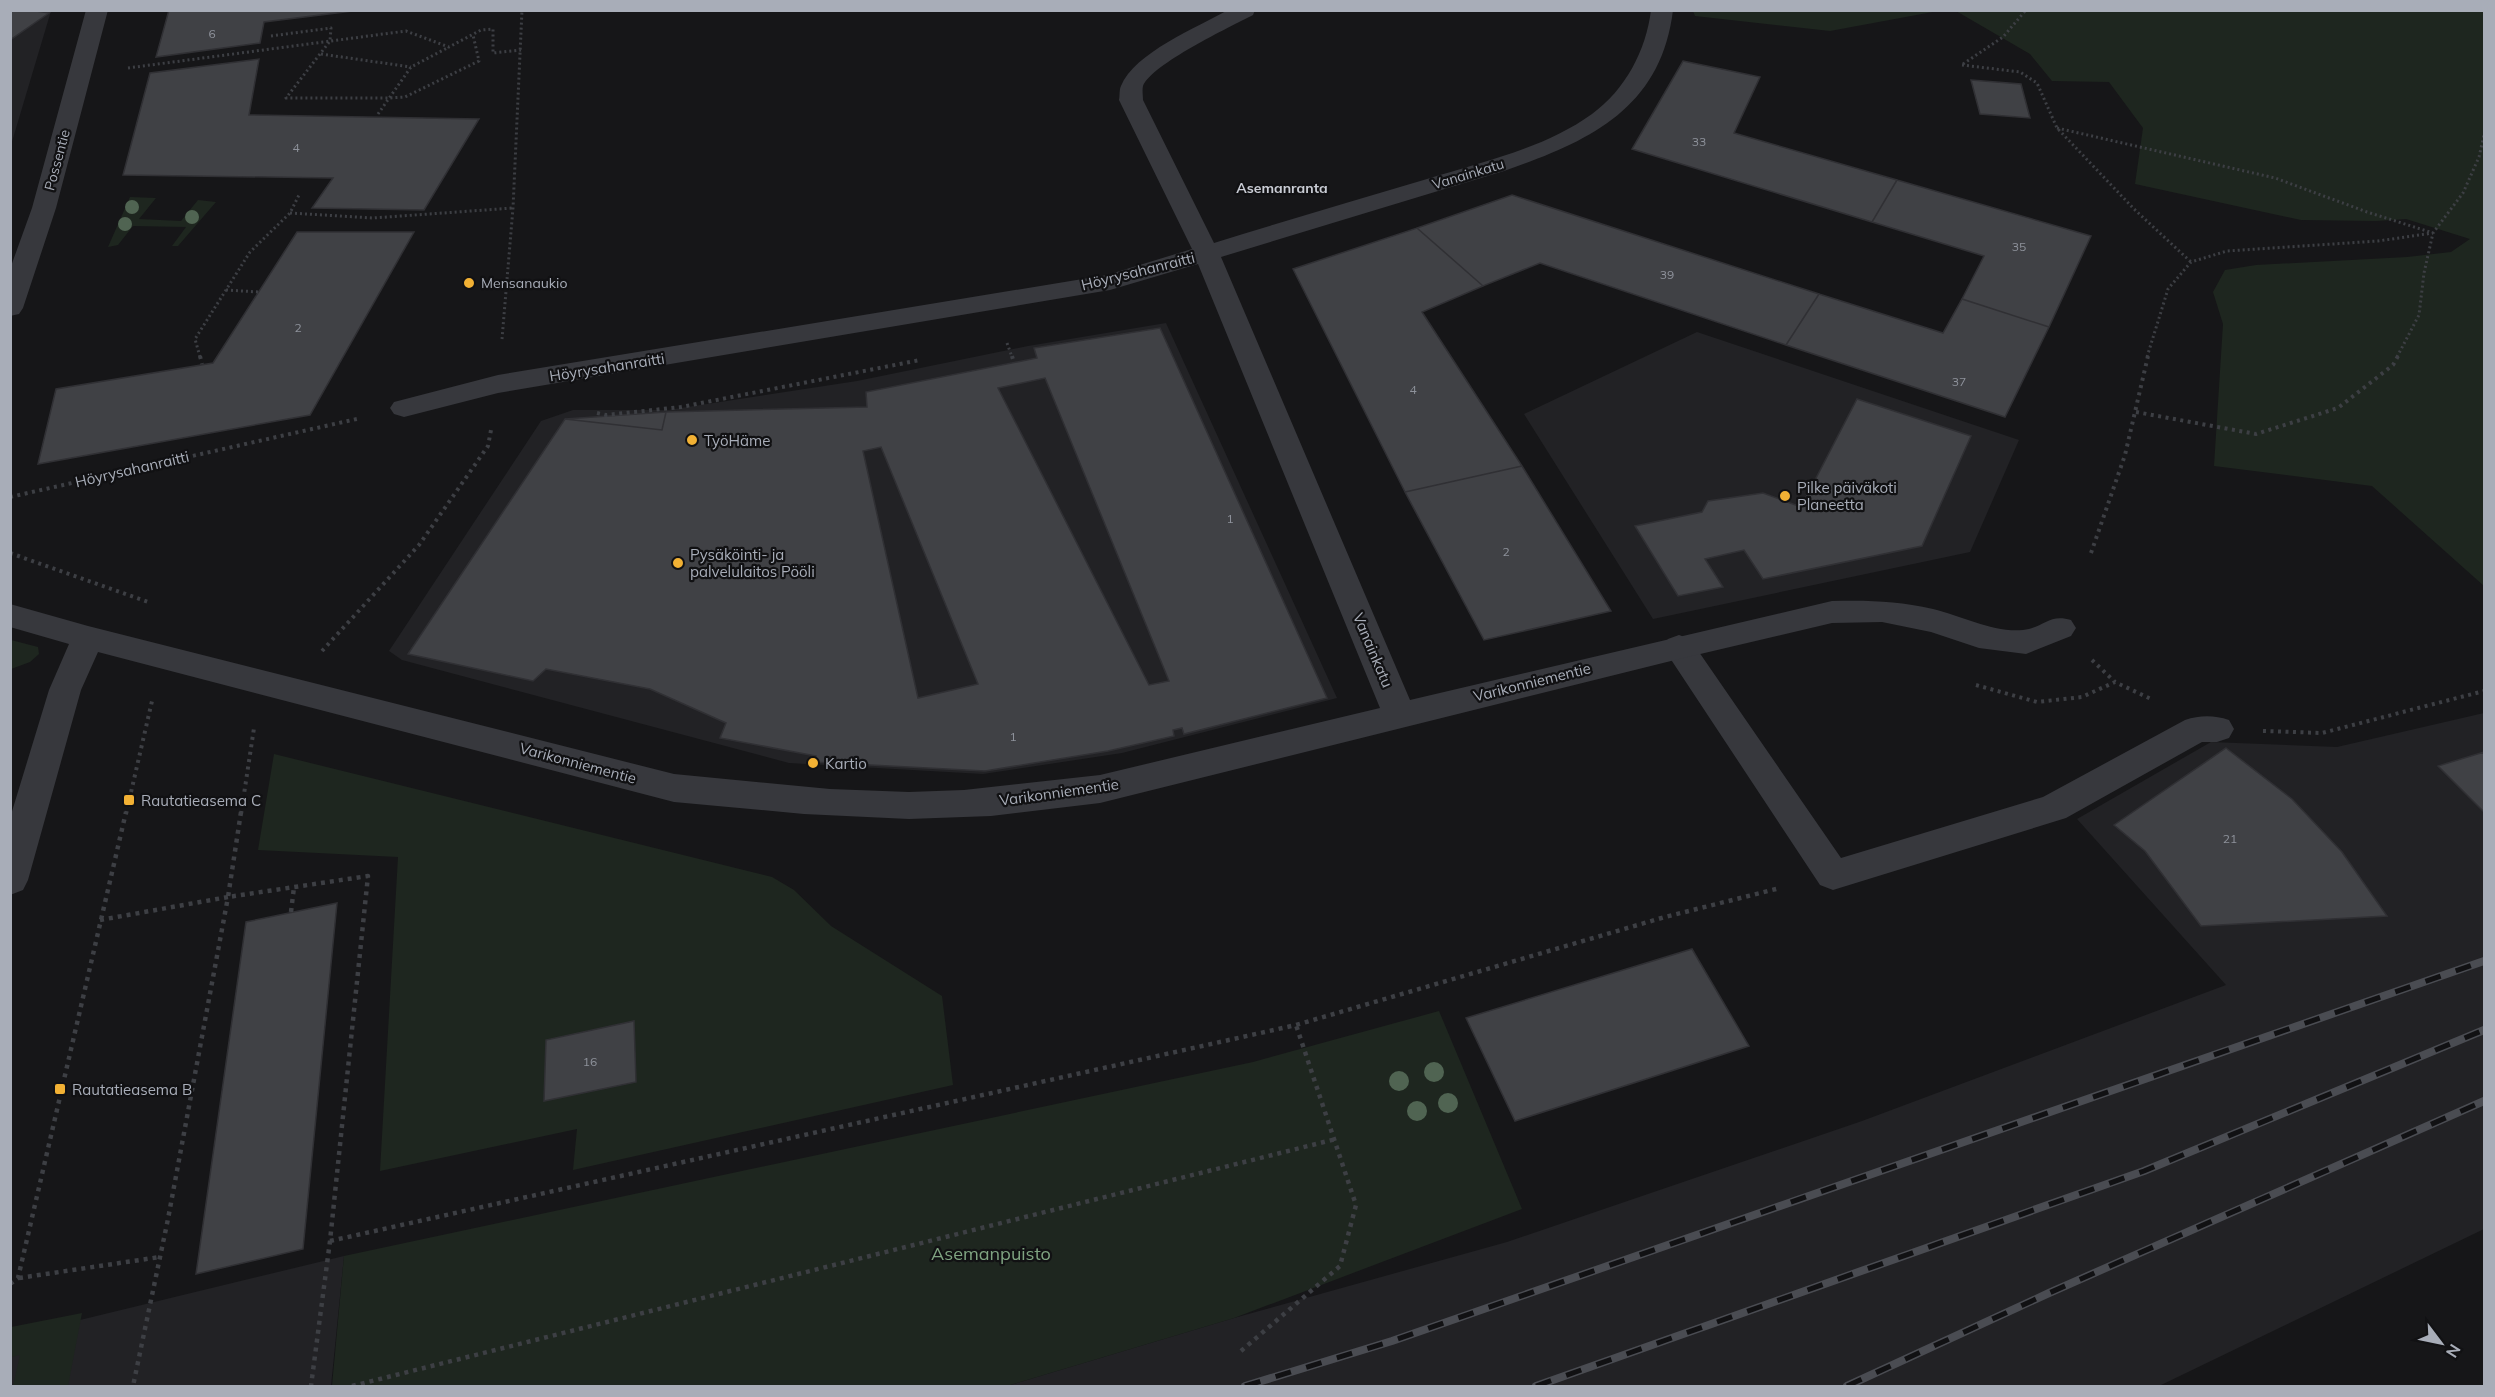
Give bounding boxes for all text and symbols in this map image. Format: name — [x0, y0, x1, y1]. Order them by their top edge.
house number: 6 — [208, 26, 216, 41]
street label: Possentie — [40, 128, 74, 192]
house number: 33 — [1692, 134, 1706, 149]
house number: 4 — [292, 140, 300, 155]
street label: Vanainkatu — [1430, 155, 1506, 193]
district label: Asemanranta — [1236, 179, 1328, 197]
house number: 35 — [2012, 239, 2026, 254]
street label: Höyrysahanraitti — [1079, 248, 1197, 294]
house number: 39 — [1660, 267, 1674, 282]
place label: Mensanaukio — [481, 274, 567, 292]
marker: Mensanaukio — [462, 276, 476, 290]
house number: 2 — [294, 320, 302, 335]
street label: Höyrysahanraitti — [548, 349, 666, 385]
house number: 37 — [1952, 374, 1966, 389]
house number: 4 — [1409, 382, 1417, 397]
place label: TyöHäme — [704, 431, 770, 450]
marker: TyöHäme — [685, 433, 699, 447]
street label: Höyrysahanraitti — [73, 447, 191, 491]
place label: Pilke päiväkoti Planeetta — [1797, 478, 1897, 514]
marker: Pilke päiväkoti Planeetta — [1778, 489, 1792, 503]
house number: 1 — [1226, 511, 1234, 526]
house number: 2 — [1502, 544, 1510, 559]
place label: Pysäköinti- ja palvelulaitos Pööli — [690, 545, 815, 581]
marker: Pysäköinti- ja palvelulaitos Pööli — [671, 556, 685, 570]
street label: Vanainkatu — [1349, 610, 1397, 690]
street label: Varikonniementie — [1471, 658, 1593, 706]
house number: 1 — [1009, 729, 1017, 744]
street label: Varikonniementie — [518, 738, 638, 788]
place label: Kartio — [825, 754, 867, 773]
marker: Kartio — [806, 756, 820, 770]
street label: Varikonniementie — [998, 774, 1120, 810]
place label: Rautatieasema C — [141, 791, 261, 810]
marker: Rautatieasema C — [122, 793, 136, 807]
house number: 21 — [2223, 831, 2237, 846]
house number: 16 — [583, 1054, 597, 1069]
place label: Rautatieasema B — [72, 1080, 192, 1099]
marker: Rautatieasema B — [53, 1082, 67, 1096]
park label: Asemanpuisto — [931, 1242, 1051, 1265]
north arrow — [2411, 1313, 2471, 1373]
text: N — [2442, 1341, 2465, 1361]

